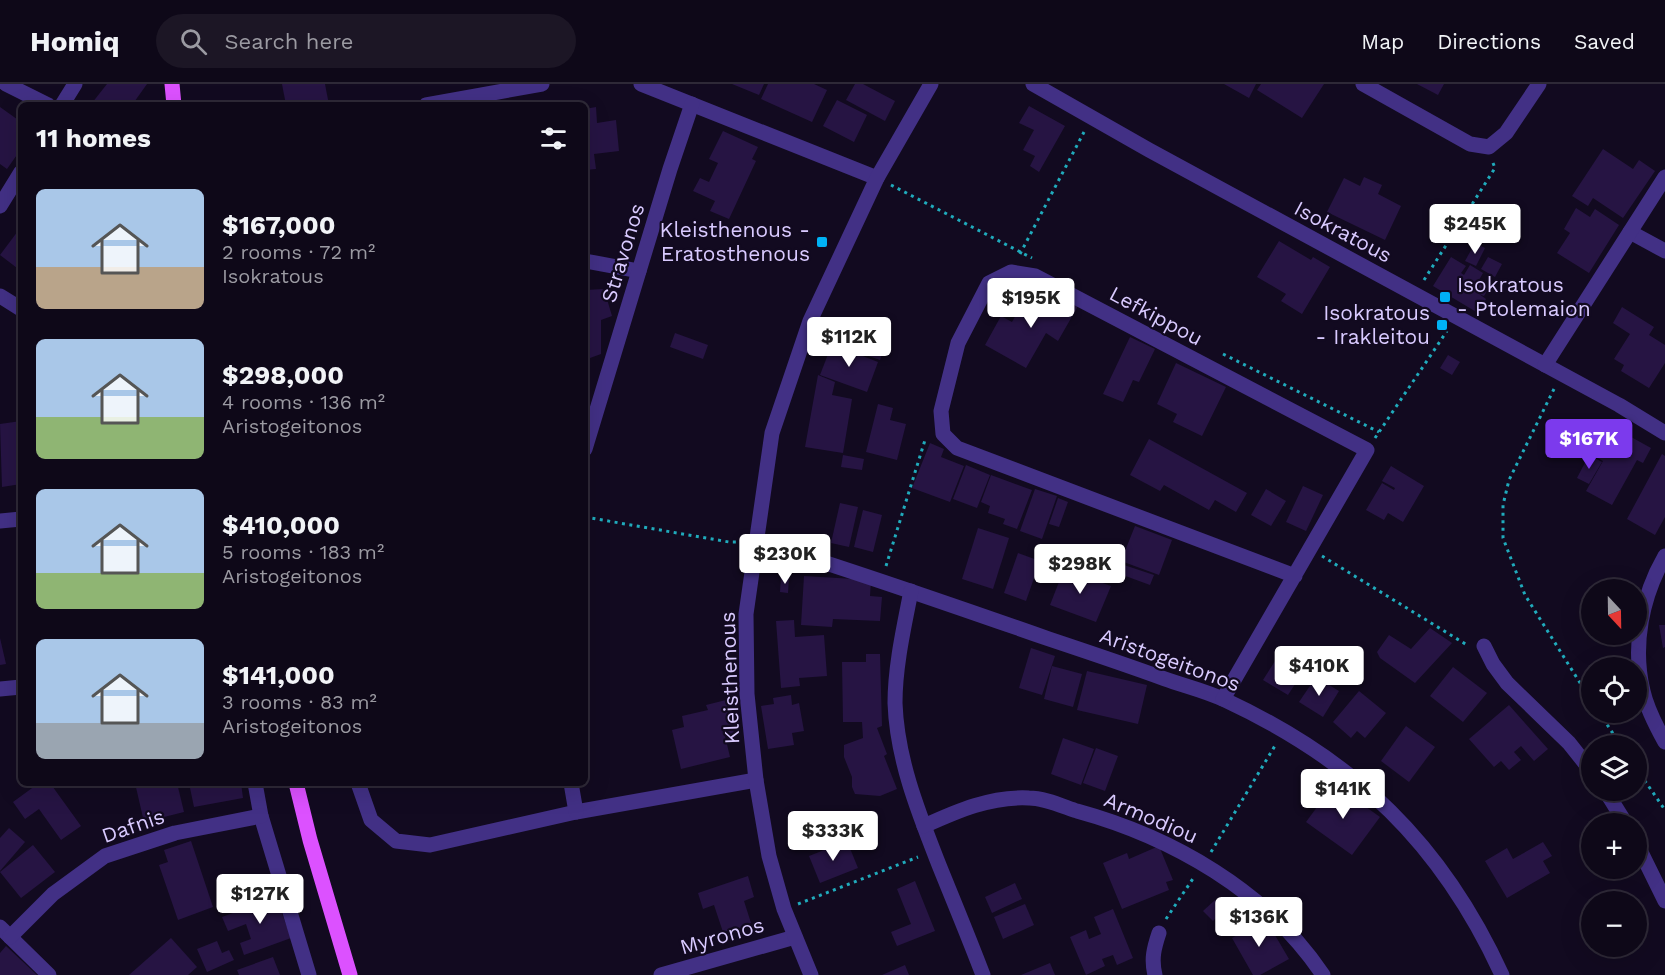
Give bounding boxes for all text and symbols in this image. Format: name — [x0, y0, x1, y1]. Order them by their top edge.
search box — [156, 14, 576, 68]
text: Homiq — [30, 25, 120, 58]
icon: search — [177, 25, 210, 58]
text: Search here — [225, 29, 353, 54]
text: Map — [1361, 29, 1404, 54]
text: Directions — [1437, 29, 1541, 54]
text: Saved — [1574, 29, 1635, 54]
icon: filters — [537, 122, 570, 155]
text: 11 homes — [36, 123, 151, 153]
street label: Isokratous — [1290, 195, 1396, 268]
street label: Stravonos — [596, 200, 649, 305]
pin: $245K — [1433, 204, 1517, 255]
text: $167,000 — [222, 210, 336, 240]
text: $245K — [1444, 211, 1506, 235]
icon: home — [84, 213, 156, 285]
place label: Kleisthenous - Eratosthenous — [660, 217, 810, 266]
marker: Kleisthenous - Eratosthenous — [815, 235, 829, 249]
text: 2 rooms · 72 m² — [222, 240, 375, 264]
text: Isokratous — [222, 264, 324, 288]
place label: Isokratous - Ptolemaion — [1457, 272, 1591, 321]
pin: $195K — [989, 278, 1073, 329]
street label: Lefkippou — [1105, 281, 1207, 351]
text: $195K — [1001, 285, 1061, 309]
marker: Isokratous - Ptolemaion — [1438, 290, 1452, 304]
place label: Isokratous - Irakleitou — [1315, 300, 1430, 349]
pin: $112K — [807, 317, 891, 368]
marker: Isokratous - Irakleitou — [1435, 318, 1449, 332]
text: $112K — [821, 324, 877, 348]
text: $298,000 — [222, 360, 344, 390]
icon: home — [84, 363, 156, 435]
text: 4 rooms · 136 m² — [222, 390, 385, 414]
text: Aristogeitonos — [222, 414, 362, 438]
pin: $167K — [1547, 419, 1631, 470]
text: $167K — [1559, 426, 1619, 450]
text: $410,000 — [222, 510, 340, 540]
icon: home — [84, 513, 156, 585]
pin: $230K — [743, 534, 827, 585]
text: 5 rooms · 183 m² — [222, 540, 384, 564]
text: $230K — [753, 541, 817, 565]
pin: $298K — [1038, 544, 1122, 595]
text: $298K — [1048, 551, 1112, 575]
text: Aristogeitonos — [222, 564, 362, 588]
north arrow — [1581, 579, 1647, 645]
map controls — [1581, 579, 1647, 957]
street label: Kleisthenous — [715, 611, 744, 745]
street label: Aristogeitonos — [1097, 623, 1244, 696]
pin: $410K — [1277, 646, 1361, 697]
text: $410K — [1289, 653, 1349, 677]
button: locate — [1581, 657, 1647, 723]
text: $141,000 — [222, 660, 335, 690]
icon: home — [84, 663, 156, 735]
text: 3 rooms · 83 m² — [222, 690, 377, 714]
text: Aristogeitonos — [222, 714, 362, 738]
button: layers — [1581, 735, 1647, 801]
pin: $141K — [1301, 769, 1385, 820]
text: $141K — [1315, 776, 1371, 800]
street label: Armodiou — [1101, 787, 1202, 848]
street label: Dafnis — [98, 803, 168, 848]
pin: $333K — [791, 811, 875, 862]
button: + — [1581, 813, 1647, 879]
text: $333K — [802, 818, 864, 842]
pin: $127K — [218, 874, 302, 925]
text: $127K — [230, 881, 290, 905]
button: − — [1581, 891, 1647, 957]
pin: $136K — [1217, 897, 1301, 948]
text: $136K — [1229, 904, 1289, 928]
street label: Myronos — [677, 912, 767, 959]

